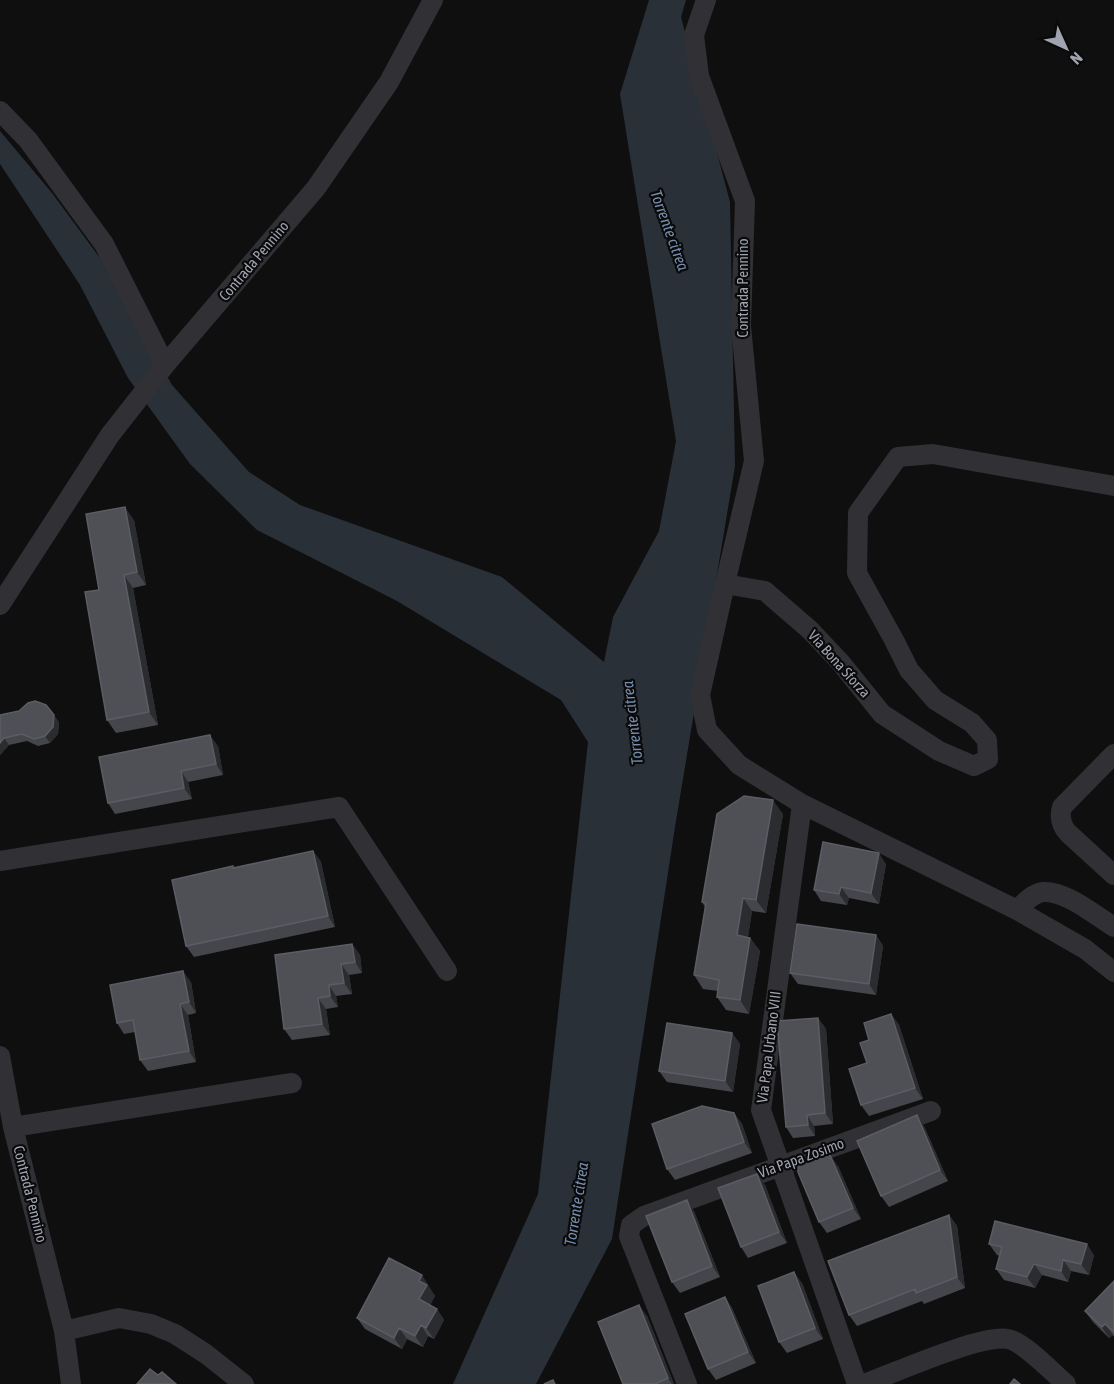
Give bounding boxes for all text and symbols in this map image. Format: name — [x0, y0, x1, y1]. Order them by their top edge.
north arrow — [1036, 18, 1096, 78]
text: N — [1067, 49, 1086, 68]
water label: Torrente citrea — [647, 187, 693, 273]
street label: Contrada Pennino — [215, 217, 292, 304]
street label: Contrada Pennino — [734, 239, 751, 337]
street label: Via Bona Sforza — [805, 627, 874, 701]
water label: Torrente citrea — [618, 680, 646, 766]
street label: Via Papa Urbano VIII — [753, 990, 784, 1104]
street label: Via Papa Zosimo — [755, 1134, 846, 1181]
street label: Contrada Pennino — [10, 1144, 51, 1244]
water label: Torrente citrea — [561, 1160, 592, 1247]

